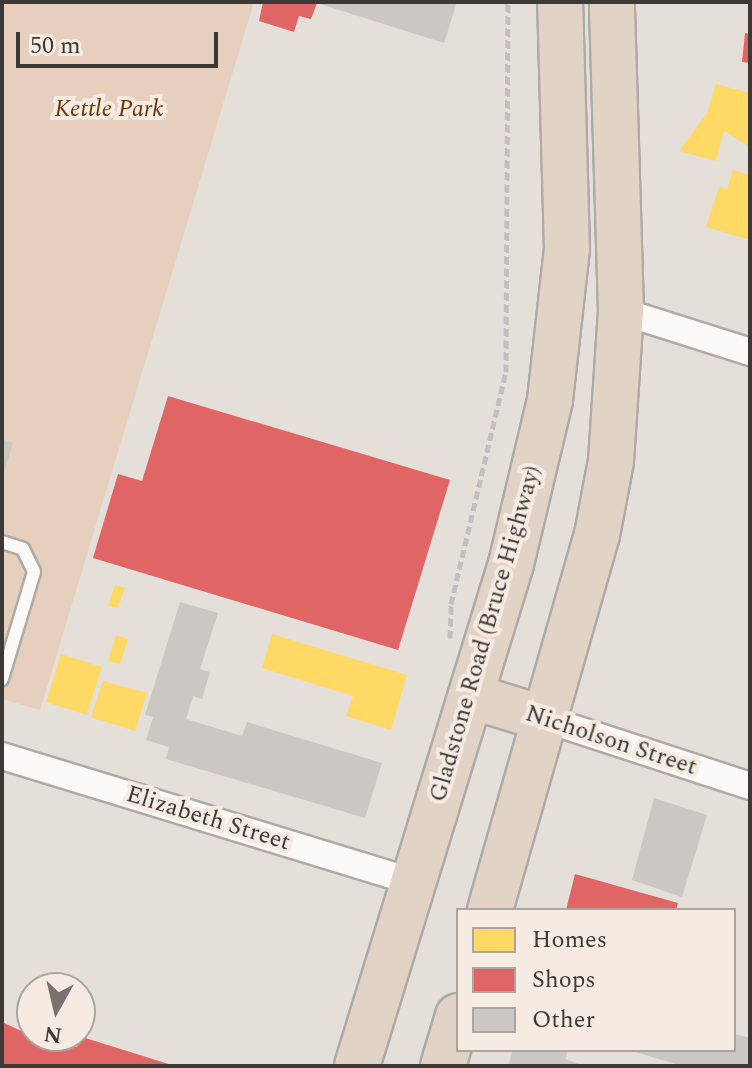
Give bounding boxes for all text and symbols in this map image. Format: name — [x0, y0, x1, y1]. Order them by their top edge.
scale bar — [20, 16, 222, 66]
text: 50 m — [30, 28, 81, 64]
park label: Kettle Park — [55, 96, 163, 124]
street label: Gladstone Road (Bruce Highway) — [424, 463, 548, 805]
street label: Nicholson Street — [522, 700, 700, 782]
street label: Elizabeth Street — [122, 780, 294, 858]
legend — [456, 908, 736, 1052]
text: Homes — [532, 922, 607, 958]
text: Shops — [532, 962, 596, 998]
north arrow — [16, 972, 96, 1052]
text: Other — [532, 1002, 595, 1038]
text: N — [42, 1017, 64, 1052]

